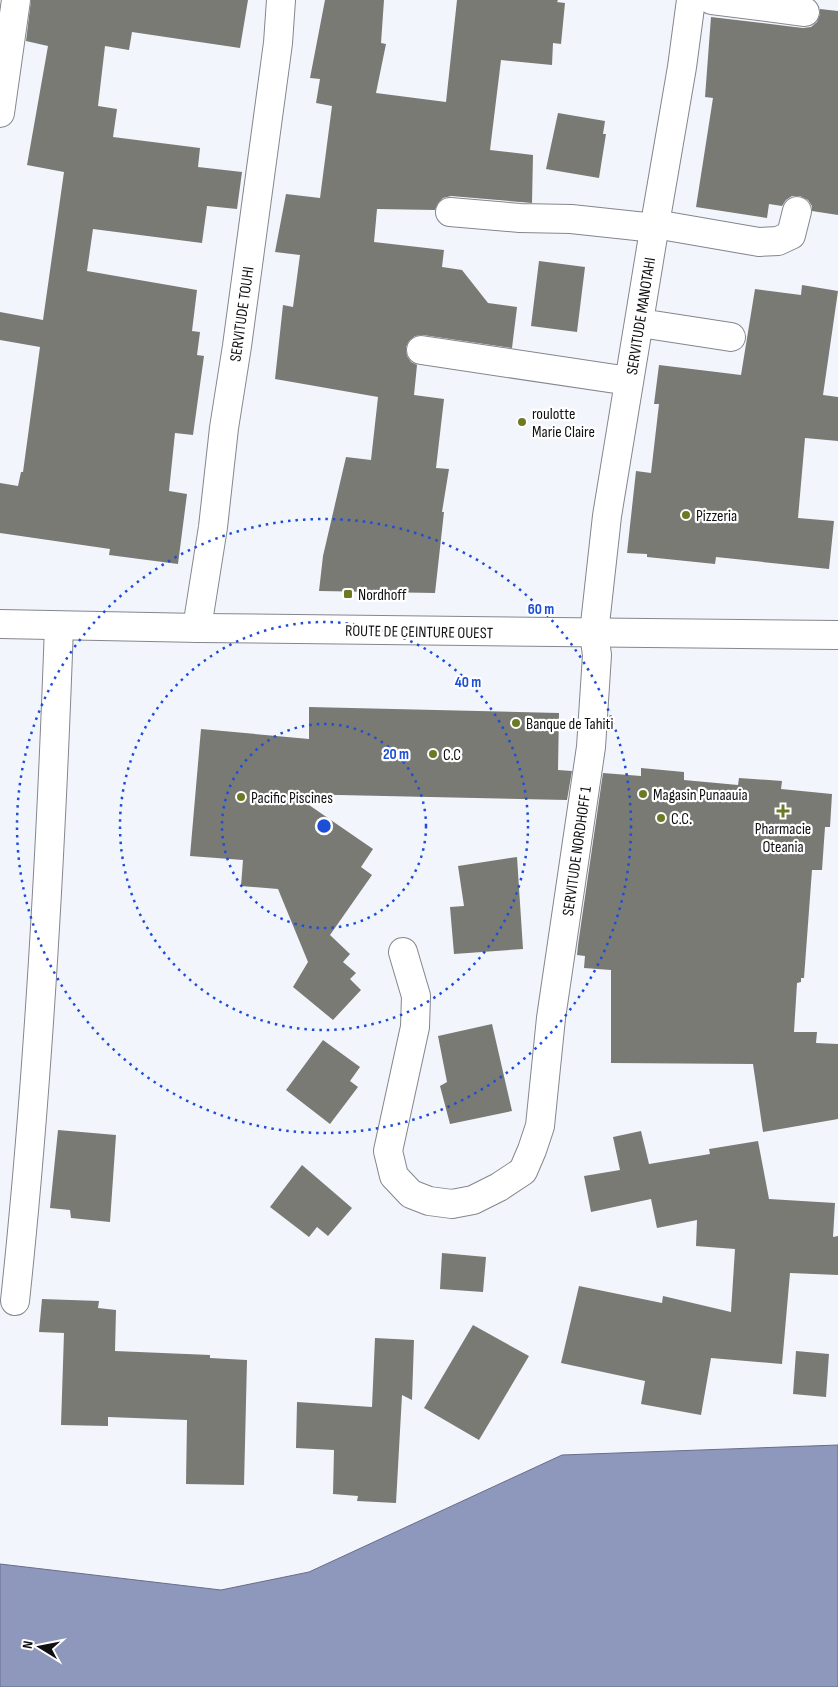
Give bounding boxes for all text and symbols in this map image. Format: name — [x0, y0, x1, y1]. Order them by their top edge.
street label: SERVITUDE MANOTAHI — [623, 256, 660, 376]
street label: SERVITUDE TOUHI — [226, 265, 259, 363]
place label: roulotte Marie Claire — [532, 405, 595, 442]
marker: roulotte Marie Claire — [516, 416, 528, 428]
place label: Pizzeria — [696, 507, 737, 526]
marker: Pizzeria — [680, 509, 692, 521]
place label: Nordhoff — [358, 586, 407, 605]
marker: Nordhoff — [342, 588, 354, 600]
text: 60 m — [528, 600, 554, 619]
street label: ROUTE DE CEINTURE OUEST — [345, 622, 494, 643]
text: 40 m — [455, 673, 481, 692]
place label: Banque de Tahiti — [526, 715, 613, 734]
marker: Banque de Tahiti — [510, 717, 522, 729]
text: 20 m — [383, 745, 409, 764]
place label: C.C — [443, 746, 461, 765]
marker: C.C — [427, 748, 439, 760]
street label: SERVITUDE NORDHOFF 1 — [559, 785, 596, 917]
place label: Magasin Punaauia — [653, 786, 748, 805]
marker: Magasin Punaauia — [637, 788, 649, 800]
place label: Pacific Piscines — [251, 789, 333, 808]
marker: Pacific Piscines — [235, 791, 247, 803]
marker: Pharmacie Oteania — [777, 805, 789, 817]
place label: C.C. — [671, 810, 692, 829]
marker: C.C. — [655, 812, 667, 824]
centre of rings — [315, 817, 333, 835]
place label: Pharmacie Oteania — [755, 820, 811, 857]
north arrow — [15, 1622, 65, 1672]
text: N — [19, 1640, 37, 1650]

